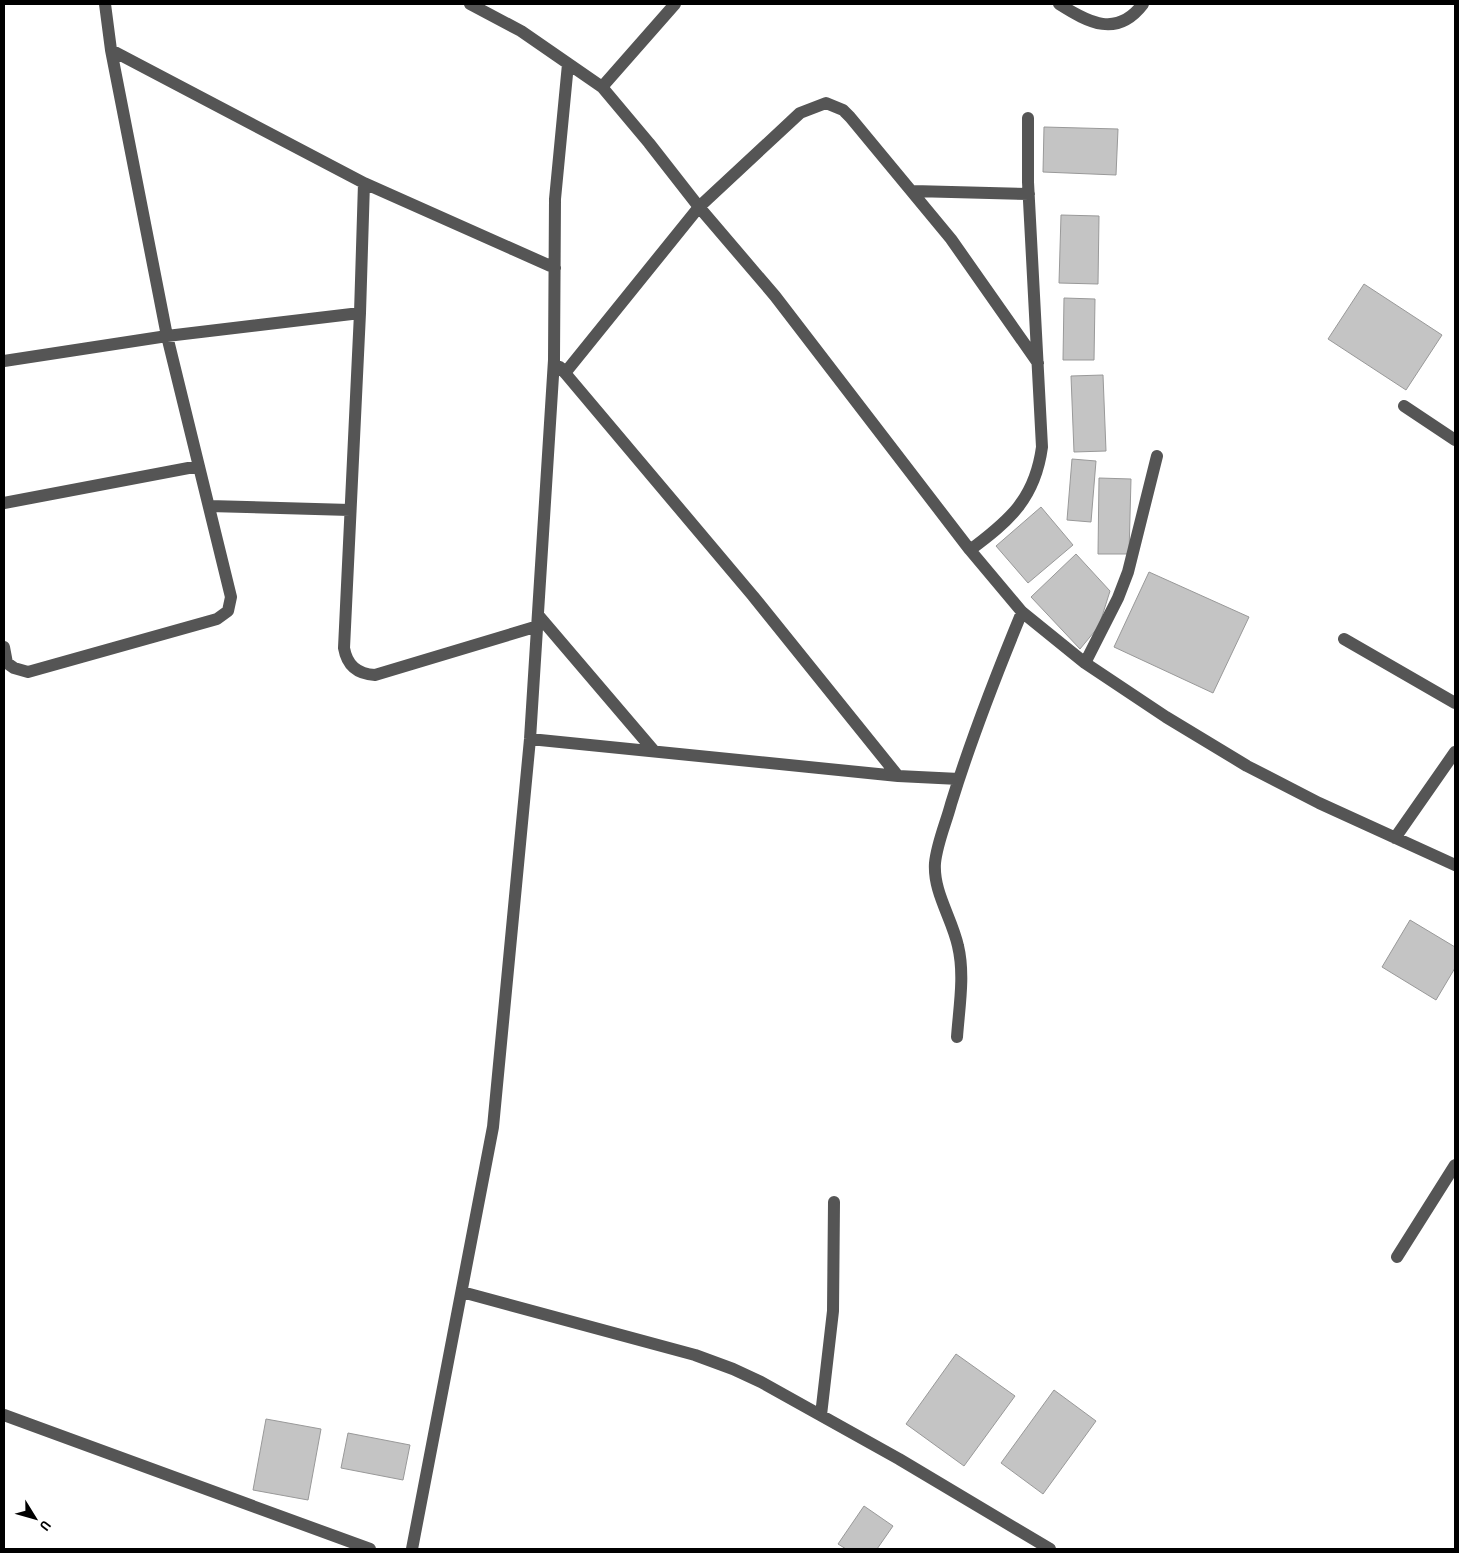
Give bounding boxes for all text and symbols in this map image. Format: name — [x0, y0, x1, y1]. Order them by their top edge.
north arrow — [10, 1493, 60, 1543]
text: U — [36, 1517, 55, 1535]

